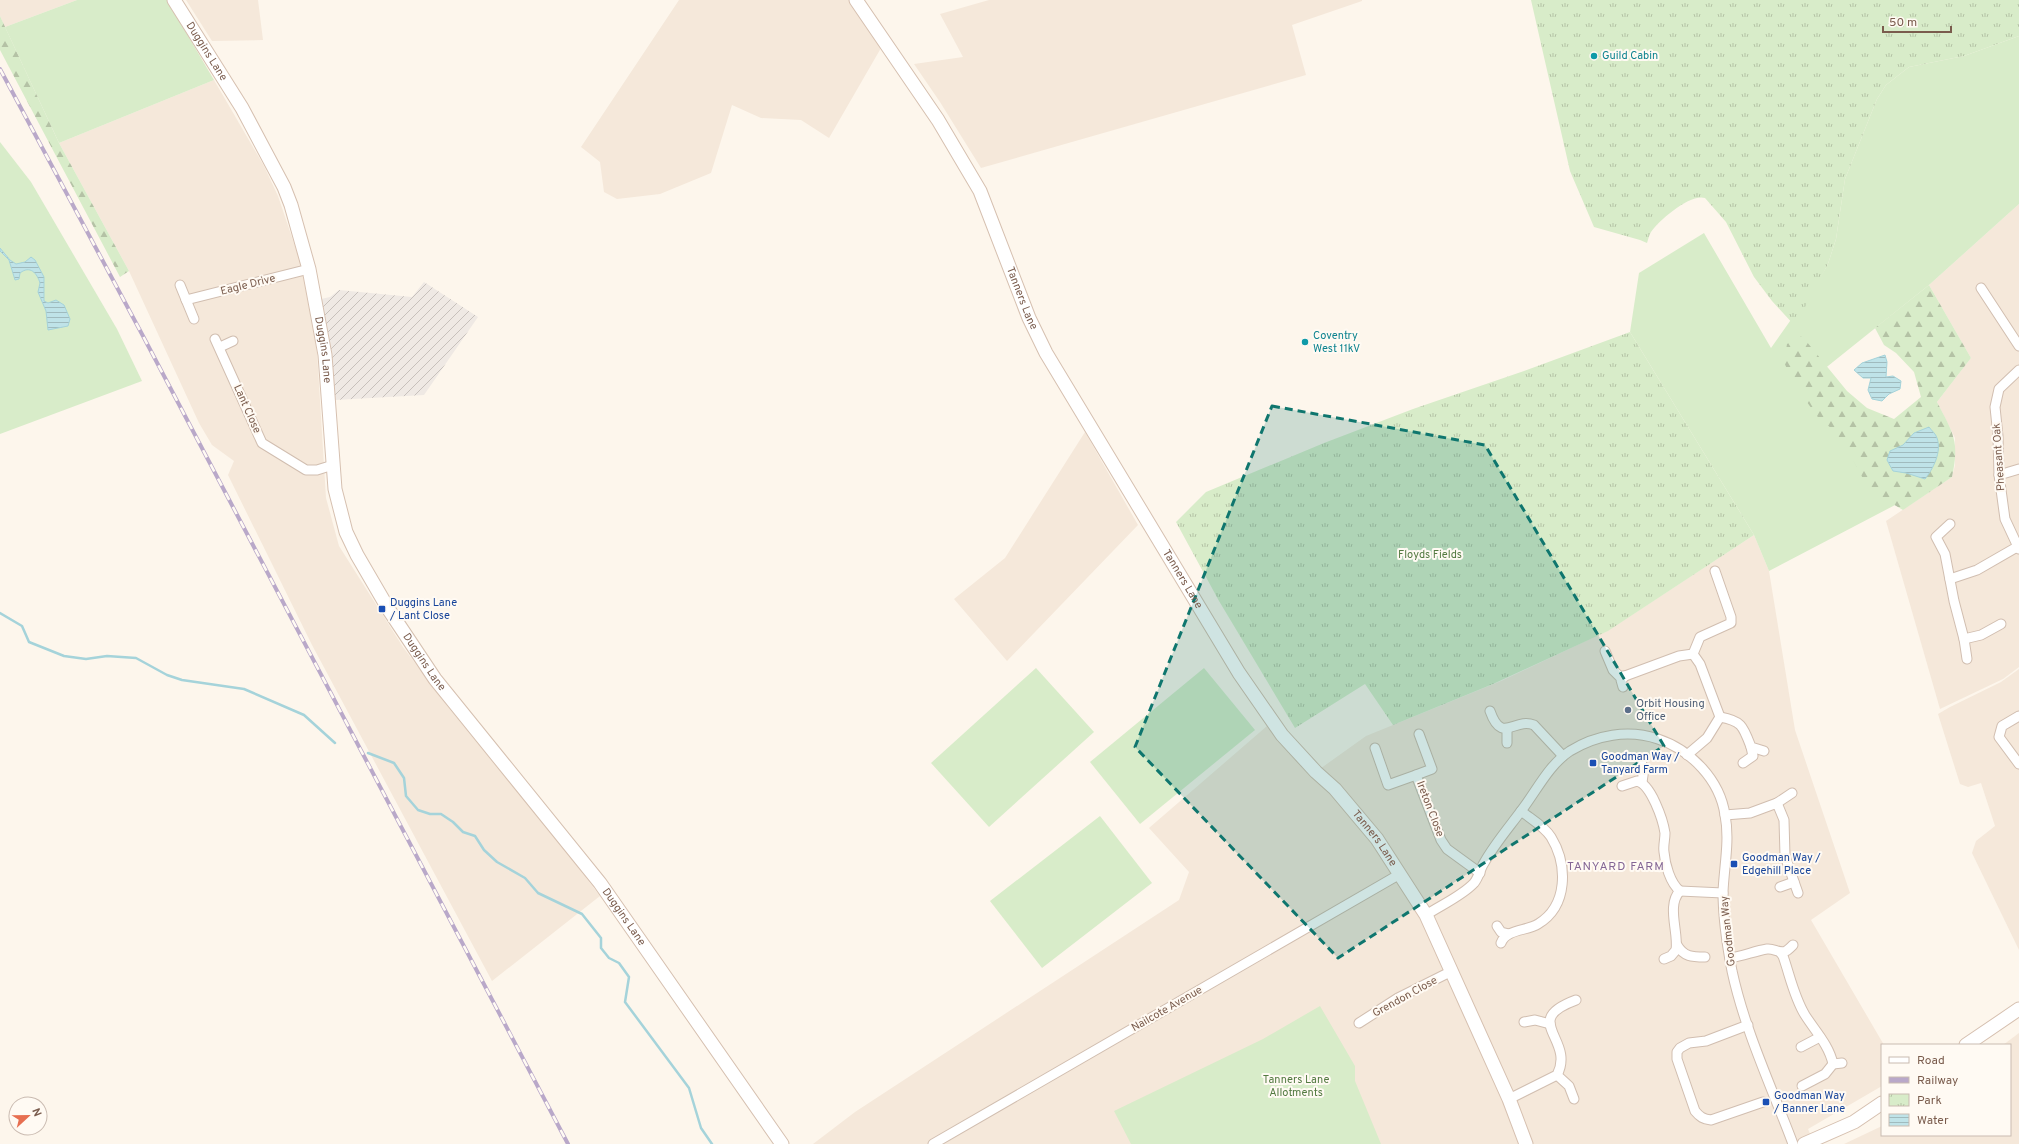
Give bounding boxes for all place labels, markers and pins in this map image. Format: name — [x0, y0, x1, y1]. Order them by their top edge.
place label: Guild Cabin — [1602, 49, 1658, 63]
marker: Guild Cabin — [1589, 51, 1599, 61]
place label: Coventry West 11kV — [1313, 329, 1360, 356]
marker: Coventry West 11kV — [1300, 337, 1310, 347]
place label: Duggins Lane / Lant Close — [389, 596, 457, 623]
marker: Duggins Lane / Lant Close — [377, 604, 387, 614]
place label: Orbit Housing Office — [1636, 697, 1705, 724]
marker: Orbit Housing Office — [1623, 705, 1633, 715]
place label: Goodman Way / Tanyard Farm — [1601, 750, 1680, 777]
marker: Goodman Way / Tanyard Farm — [1588, 758, 1598, 768]
place label: Goodman Way / Edgehill Place — [1742, 851, 1821, 878]
marker: Goodman Way / Edgehill Place — [1729, 859, 1739, 869]
place label: Goodman Way / Banner Lane — [1773, 1089, 1845, 1116]
marker: Goodman Way / Banner Lane — [1761, 1097, 1771, 1107]

